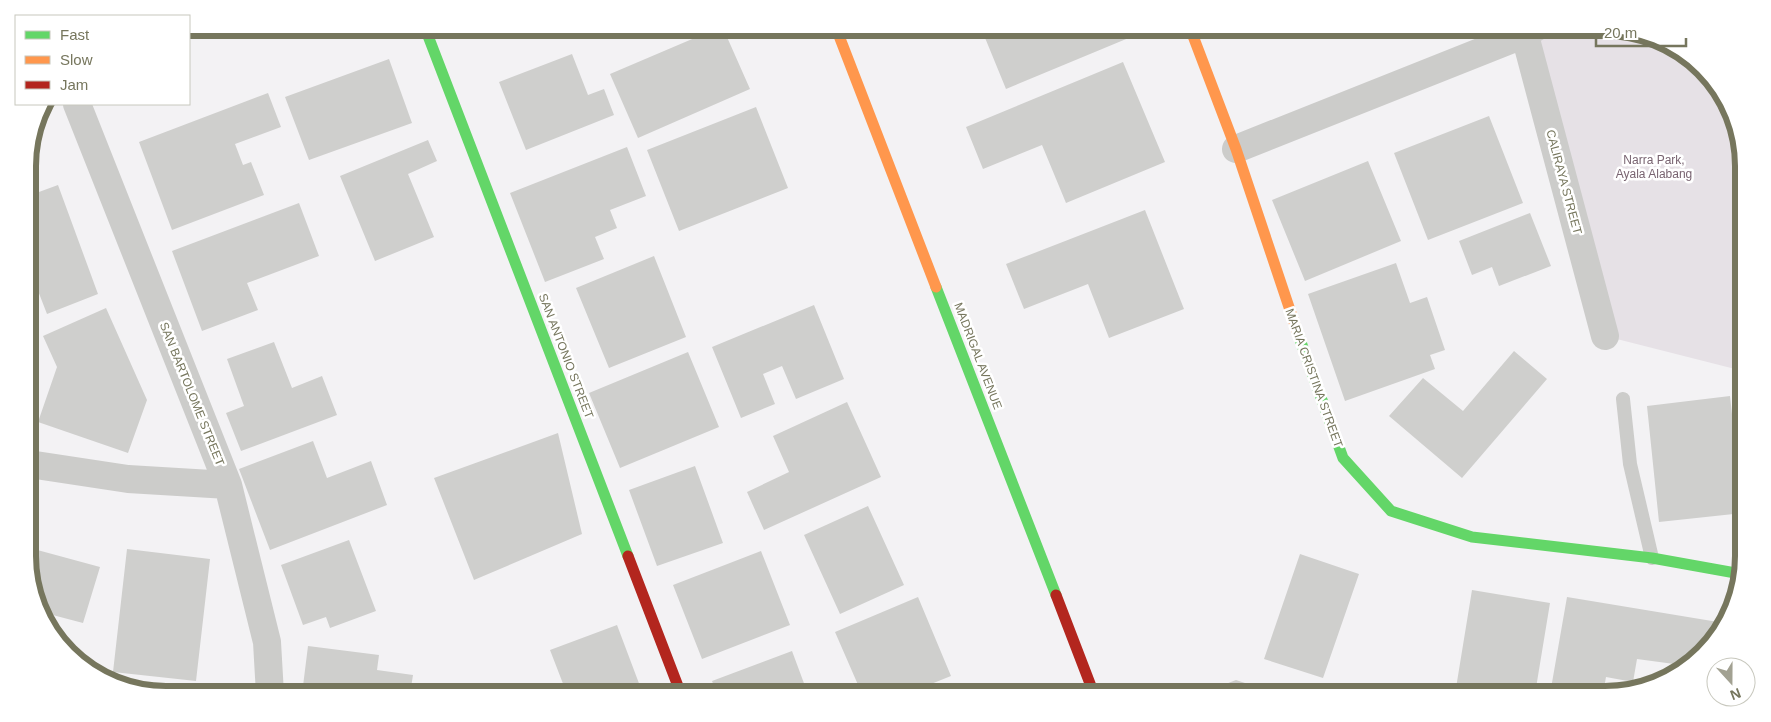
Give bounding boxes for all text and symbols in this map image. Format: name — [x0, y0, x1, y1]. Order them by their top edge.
legend — [15, 15, 190, 105]
scale bar — [1596, 15, 1686, 47]
text: 20 m — [1604, 24, 1637, 41]
text: Fast — [60, 26, 90, 43]
text: Slow — [60, 51, 93, 68]
text: Jam — [60, 76, 88, 93]
street label: CALIRAYA STREET — [1543, 128, 1585, 236]
park label: Narra Park, Ayala Alabang — [1616, 153, 1692, 181]
street label: SAN ANTONIO STREET — [536, 292, 597, 421]
street label: MADRIGAL AVENUE — [951, 301, 1005, 411]
street label: MARIA CRISTINA STREET — [1282, 307, 1346, 450]
street label: SAN BARTOLOME STREET — [157, 320, 228, 468]
north arrow — [1706, 657, 1756, 707]
text: N — [1728, 685, 1743, 703]

